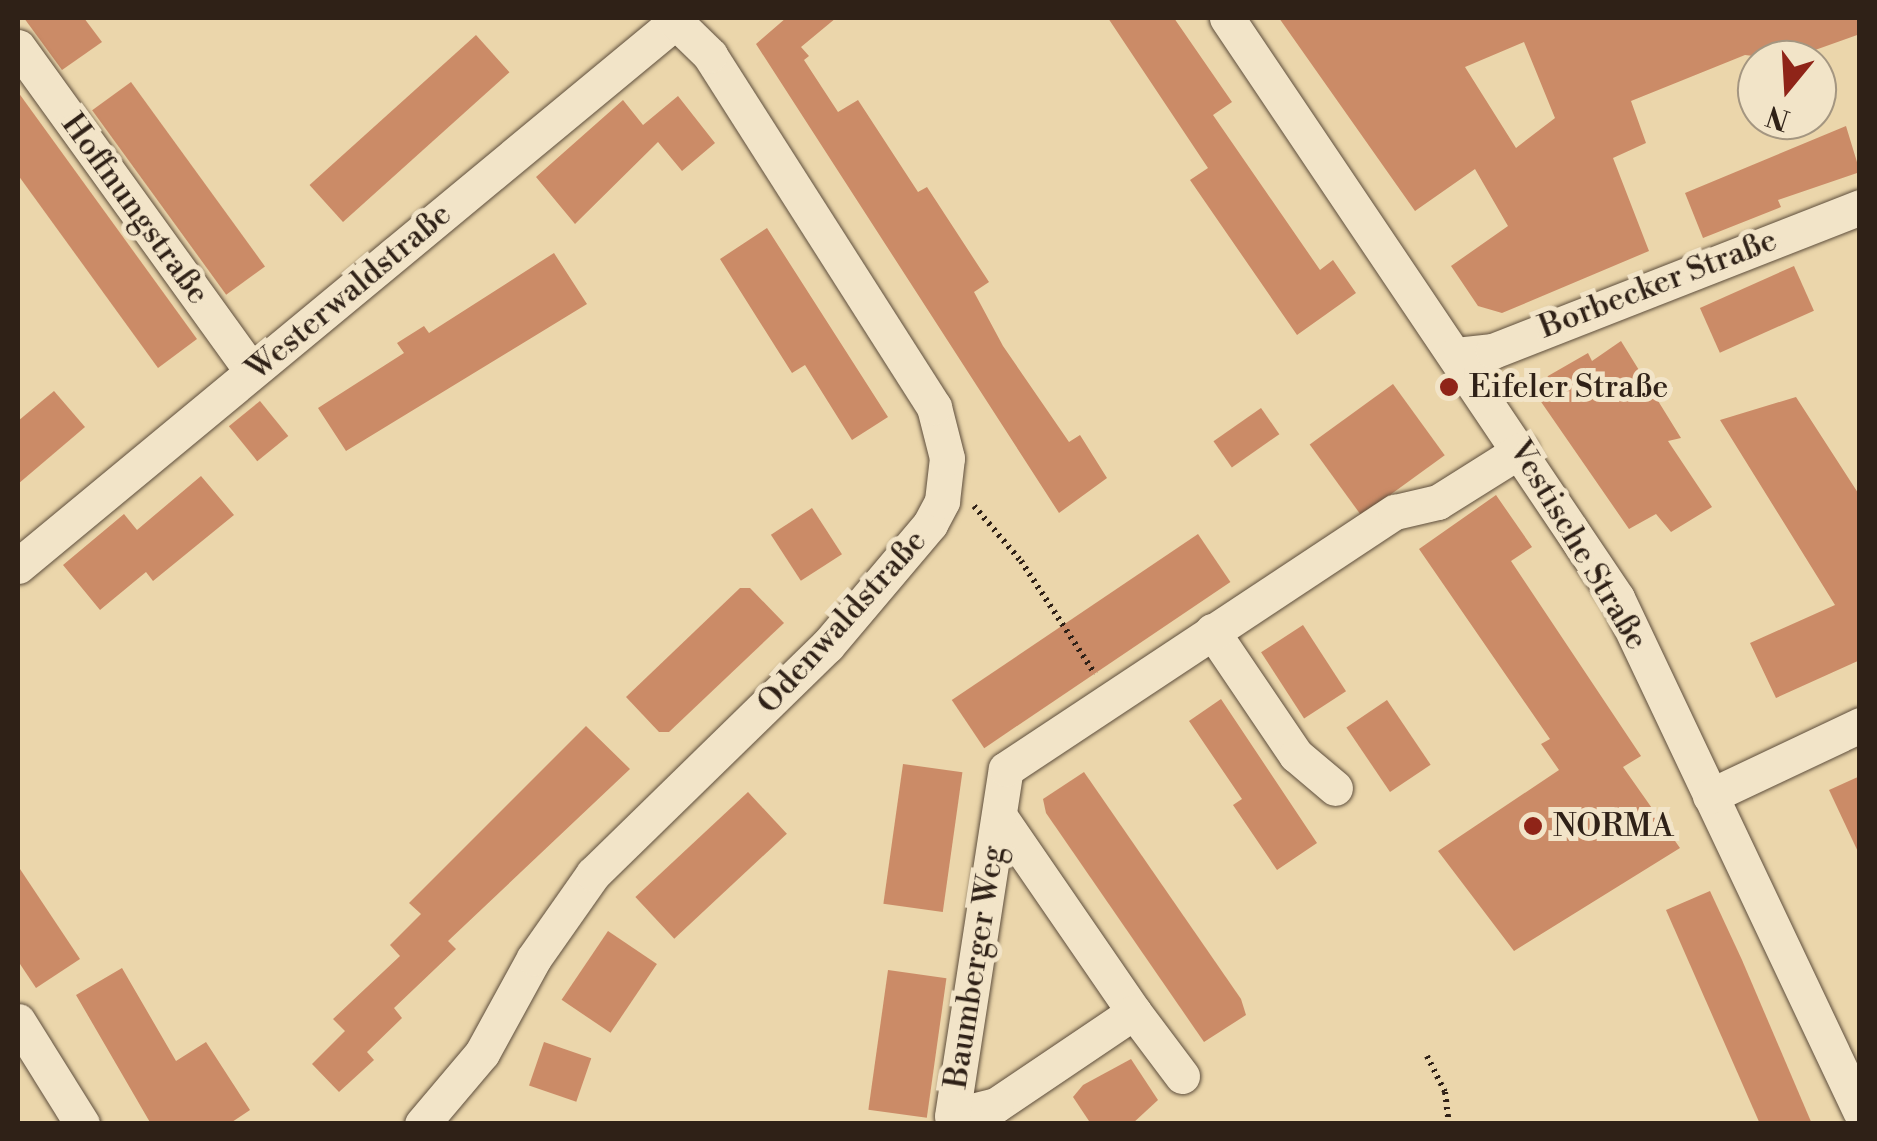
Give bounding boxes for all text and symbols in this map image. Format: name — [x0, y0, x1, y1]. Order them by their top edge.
north arrow — [1737, 40, 1837, 140]
text: N — [1762, 97, 1794, 137]
street label: Hoffnungstraße — [53, 106, 217, 312]
street label: Westerwaldstraße — [239, 195, 459, 389]
street label: Borbecker Straße — [1534, 221, 1782, 347]
place label: Eifeler Straße — [1469, 368, 1669, 406]
marker: Eifeler Straße — [1438, 376, 1460, 398]
street label: Vestische Straße — [1500, 433, 1656, 657]
street label: Odenwaldstraße — [749, 522, 935, 722]
place label: NORMA — [1553, 807, 1674, 845]
marker: NORMA — [1522, 815, 1544, 837]
street label: Baumberger Weg — [937, 843, 1013, 1091]

